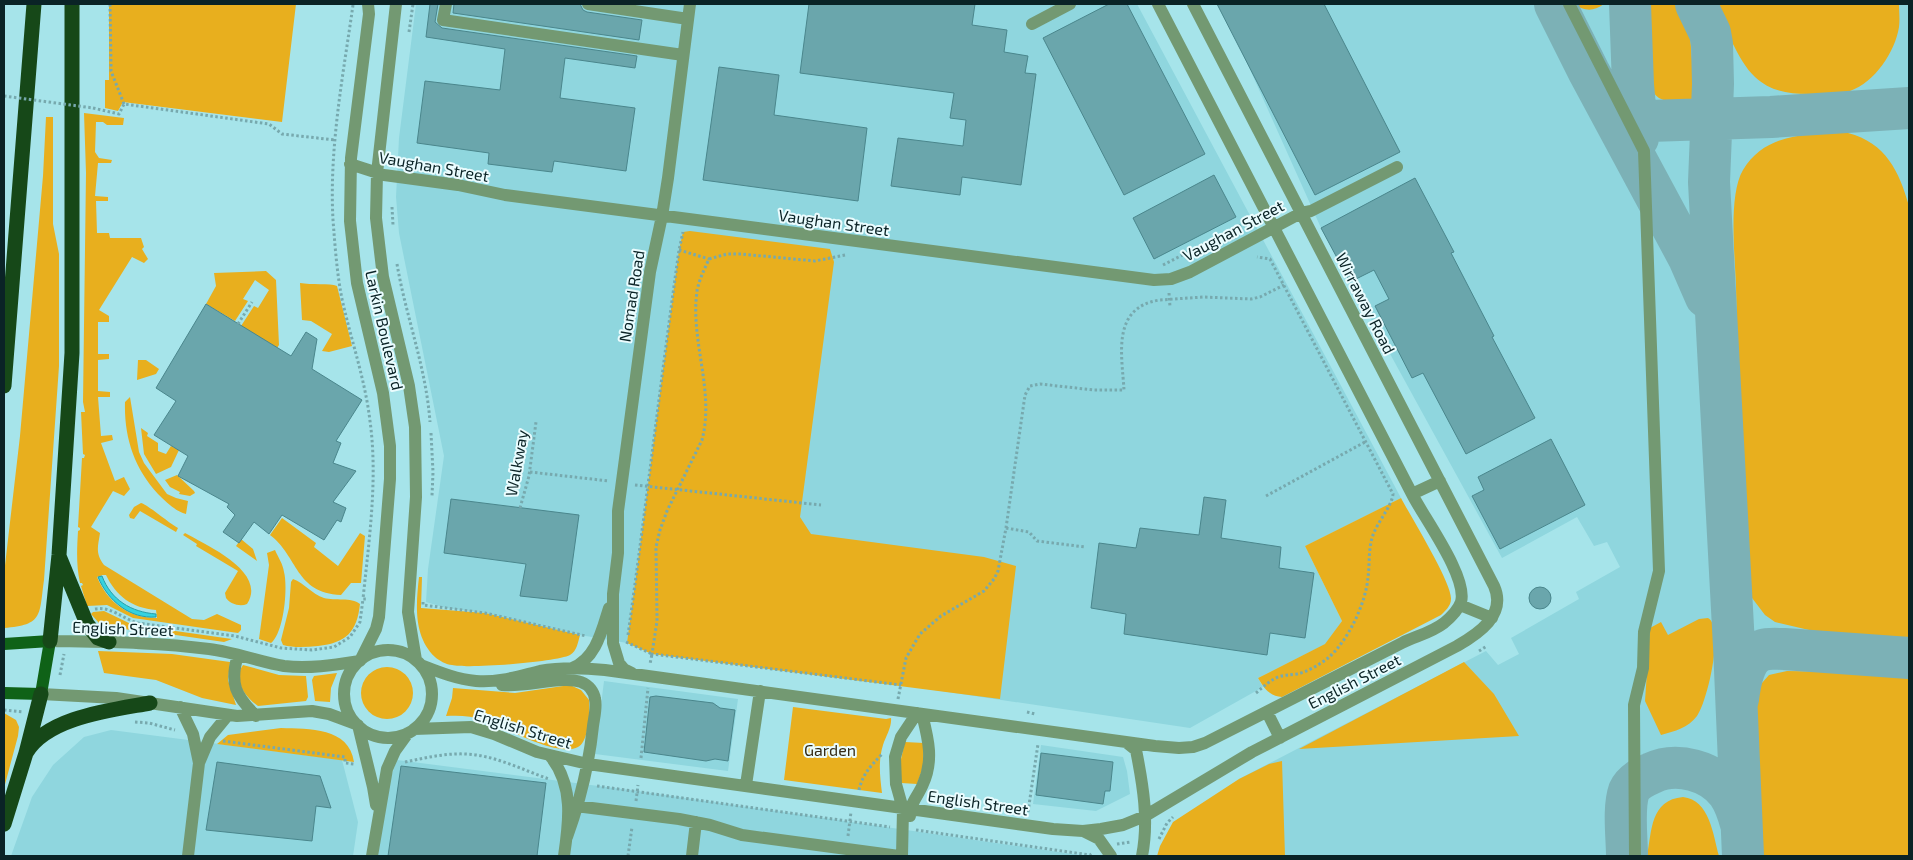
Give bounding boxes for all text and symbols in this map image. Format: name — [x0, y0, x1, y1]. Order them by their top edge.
street label: Vaughan Street — [377, 147, 491, 185]
street label: Vaughan Street — [1179, 195, 1287, 265]
street label: Vaughan Street — [777, 205, 891, 239]
street label: Nomad Road — [614, 249, 648, 343]
street label: Wirraway Road — [1332, 249, 1400, 357]
street label: Larkin Boulevard — [362, 268, 408, 392]
street label: Walkway — [501, 428, 531, 498]
street label: English Street — [72, 617, 174, 639]
street label: English Street — [1305, 650, 1403, 712]
street label: English Street — [472, 704, 574, 752]
park label: Garden — [804, 740, 856, 759]
street label: English Street — [926, 786, 1030, 818]

